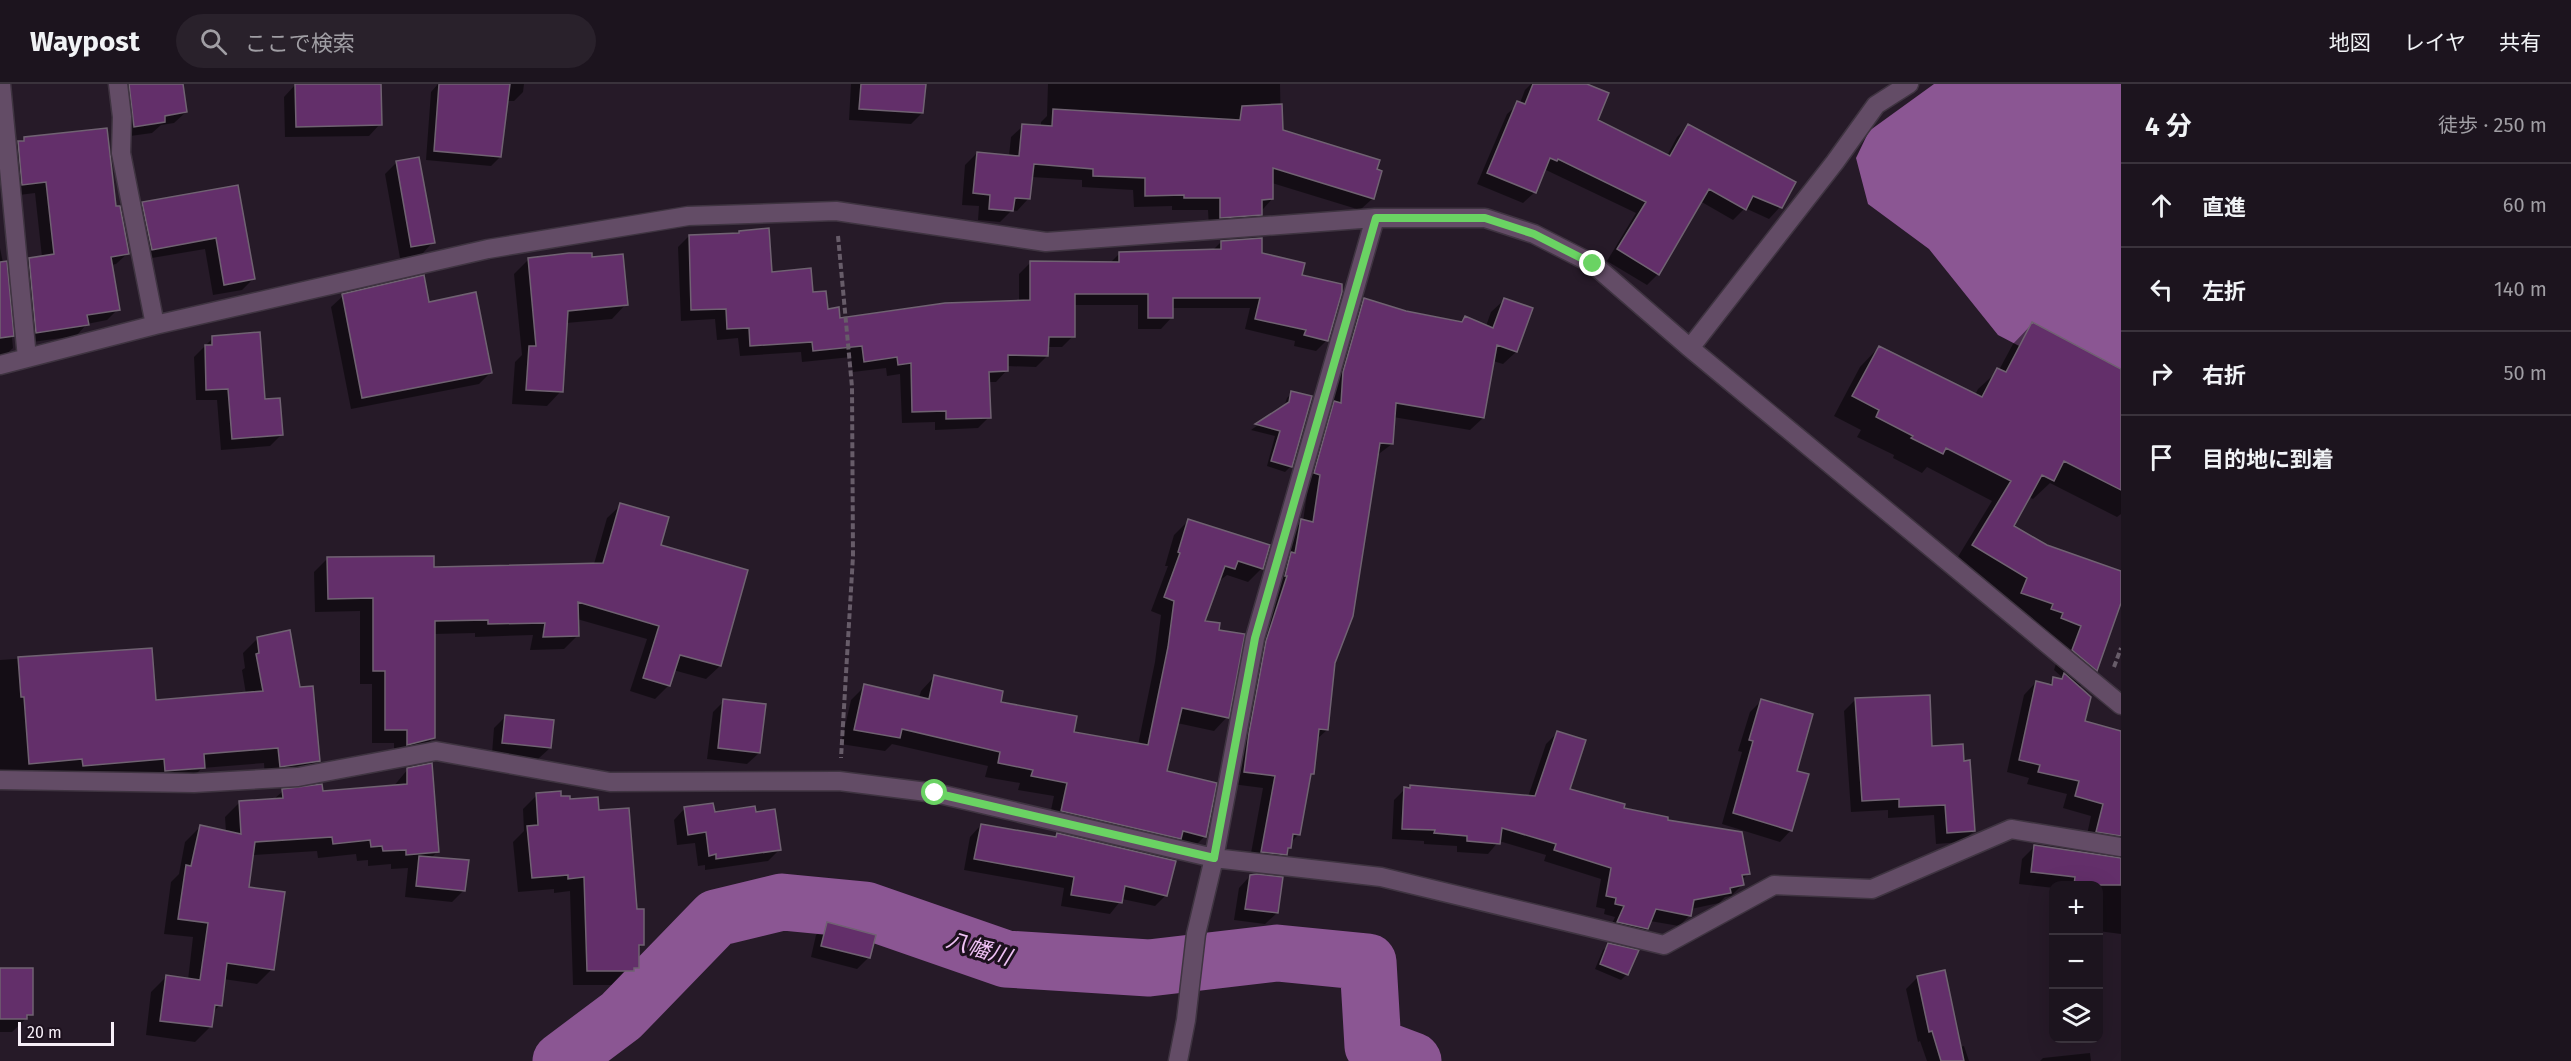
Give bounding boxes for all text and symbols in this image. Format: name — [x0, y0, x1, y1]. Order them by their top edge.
search box — [176, 14, 596, 68]
text: Waypost — [30, 25, 140, 58]
icon: search — [197, 25, 230, 58]
text: ここで検索 — [245, 30, 355, 57]
text: 地図 — [2329, 30, 2371, 56]
text: レイヤ — [2404, 30, 2466, 56]
text: 共有 — [2499, 30, 2541, 56]
text: 4 分 — [2145, 111, 2192, 142]
text: 徒歩 · 250 m — [2438, 113, 2547, 137]
icon: ahead — [2145, 189, 2178, 222]
text: 60 m — [2503, 193, 2547, 217]
text: 直進 — [2202, 194, 2246, 221]
route end — [1579, 250, 1605, 276]
icon: left — [2145, 273, 2178, 306]
text: 140 m — [2494, 277, 2547, 301]
text: 左折 — [2202, 278, 2246, 305]
icon: right — [2145, 357, 2178, 390]
text: 50 m — [2503, 361, 2547, 385]
text: 右折 — [2202, 362, 2246, 389]
icon: arrive — [2145, 441, 2178, 474]
text: 目的地に到着 — [2202, 446, 2334, 473]
route start — [921, 779, 947, 805]
map controls — [2049, 881, 2103, 1043]
button: + — [2049, 881, 2103, 935]
water label: 八幡川 — [943, 926, 1016, 972]
button: − — [2049, 935, 2103, 989]
button: layers — [2049, 989, 2103, 1043]
scale bar — [18, 1019, 114, 1046]
text: 20 m — [27, 1023, 62, 1042]

